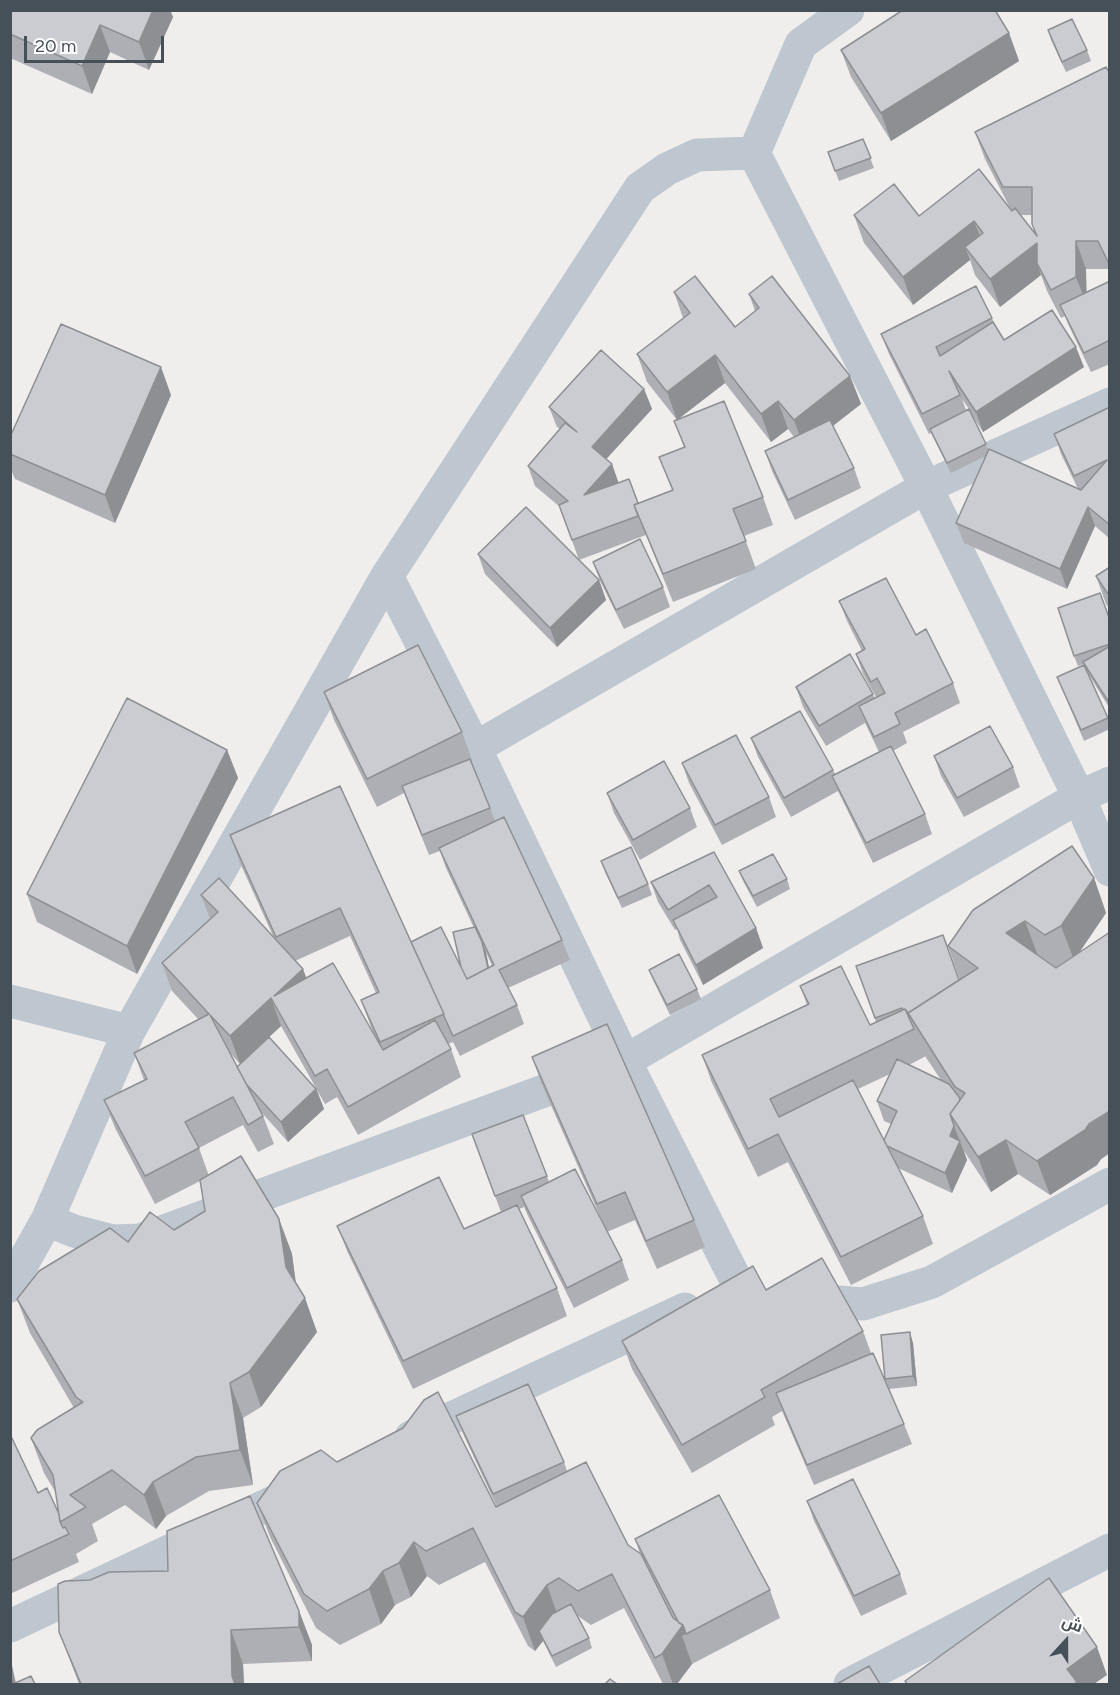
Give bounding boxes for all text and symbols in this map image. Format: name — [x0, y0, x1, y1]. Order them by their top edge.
scale bar — [27, 24, 166, 62]
text: 20 m — [35, 35, 76, 57]
north arrow — [1036, 1611, 1096, 1671]
text: ش — [1060, 1611, 1086, 1636]

